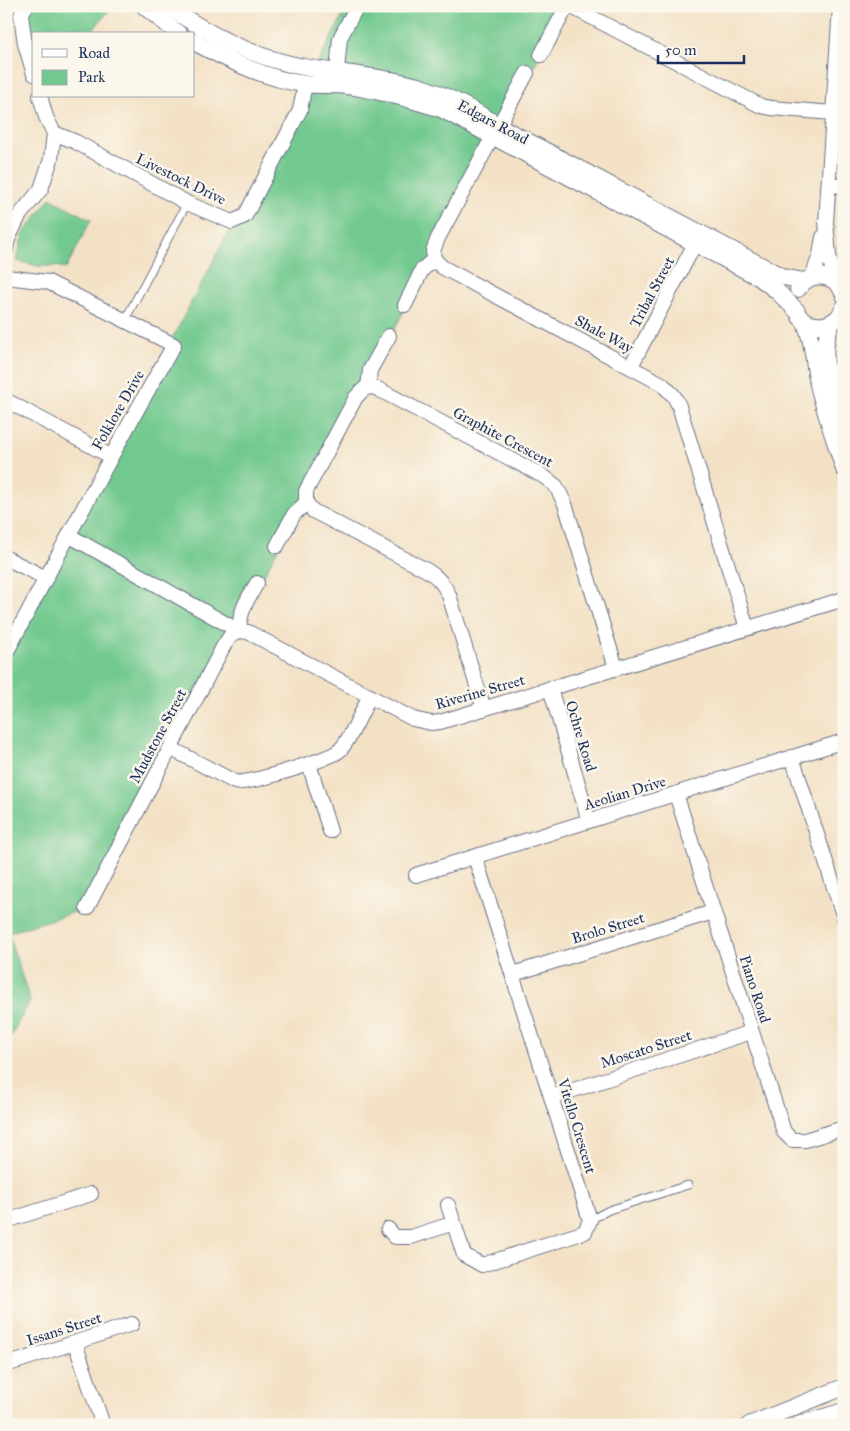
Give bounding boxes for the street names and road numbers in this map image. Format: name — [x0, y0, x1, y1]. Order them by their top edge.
street label: Edgars Road — [454, 96, 532, 148]
street label: Livestock Drive — [133, 149, 229, 209]
street label: Tribal Street — [626, 253, 679, 331]
street label: Shale Way — [572, 311, 637, 357]
street label: Folklore Drive — [88, 367, 148, 453]
street label: Graphite Crescent — [450, 403, 557, 471]
street label: Riverine Street — [433, 670, 528, 713]
street label: Mudstone Street — [126, 685, 191, 786]
street label: Ochre Road — [562, 698, 600, 774]
street label: Aeolian Drive — [581, 772, 668, 814]
street label: Brolo Street — [569, 908, 647, 948]
street label: Piano Road — [736, 953, 775, 1026]
street label: Moscato Street — [598, 1026, 694, 1072]
street label: Vitello Crescent — [554, 1075, 600, 1176]
street label: Issans Street — [24, 1308, 104, 1350]

